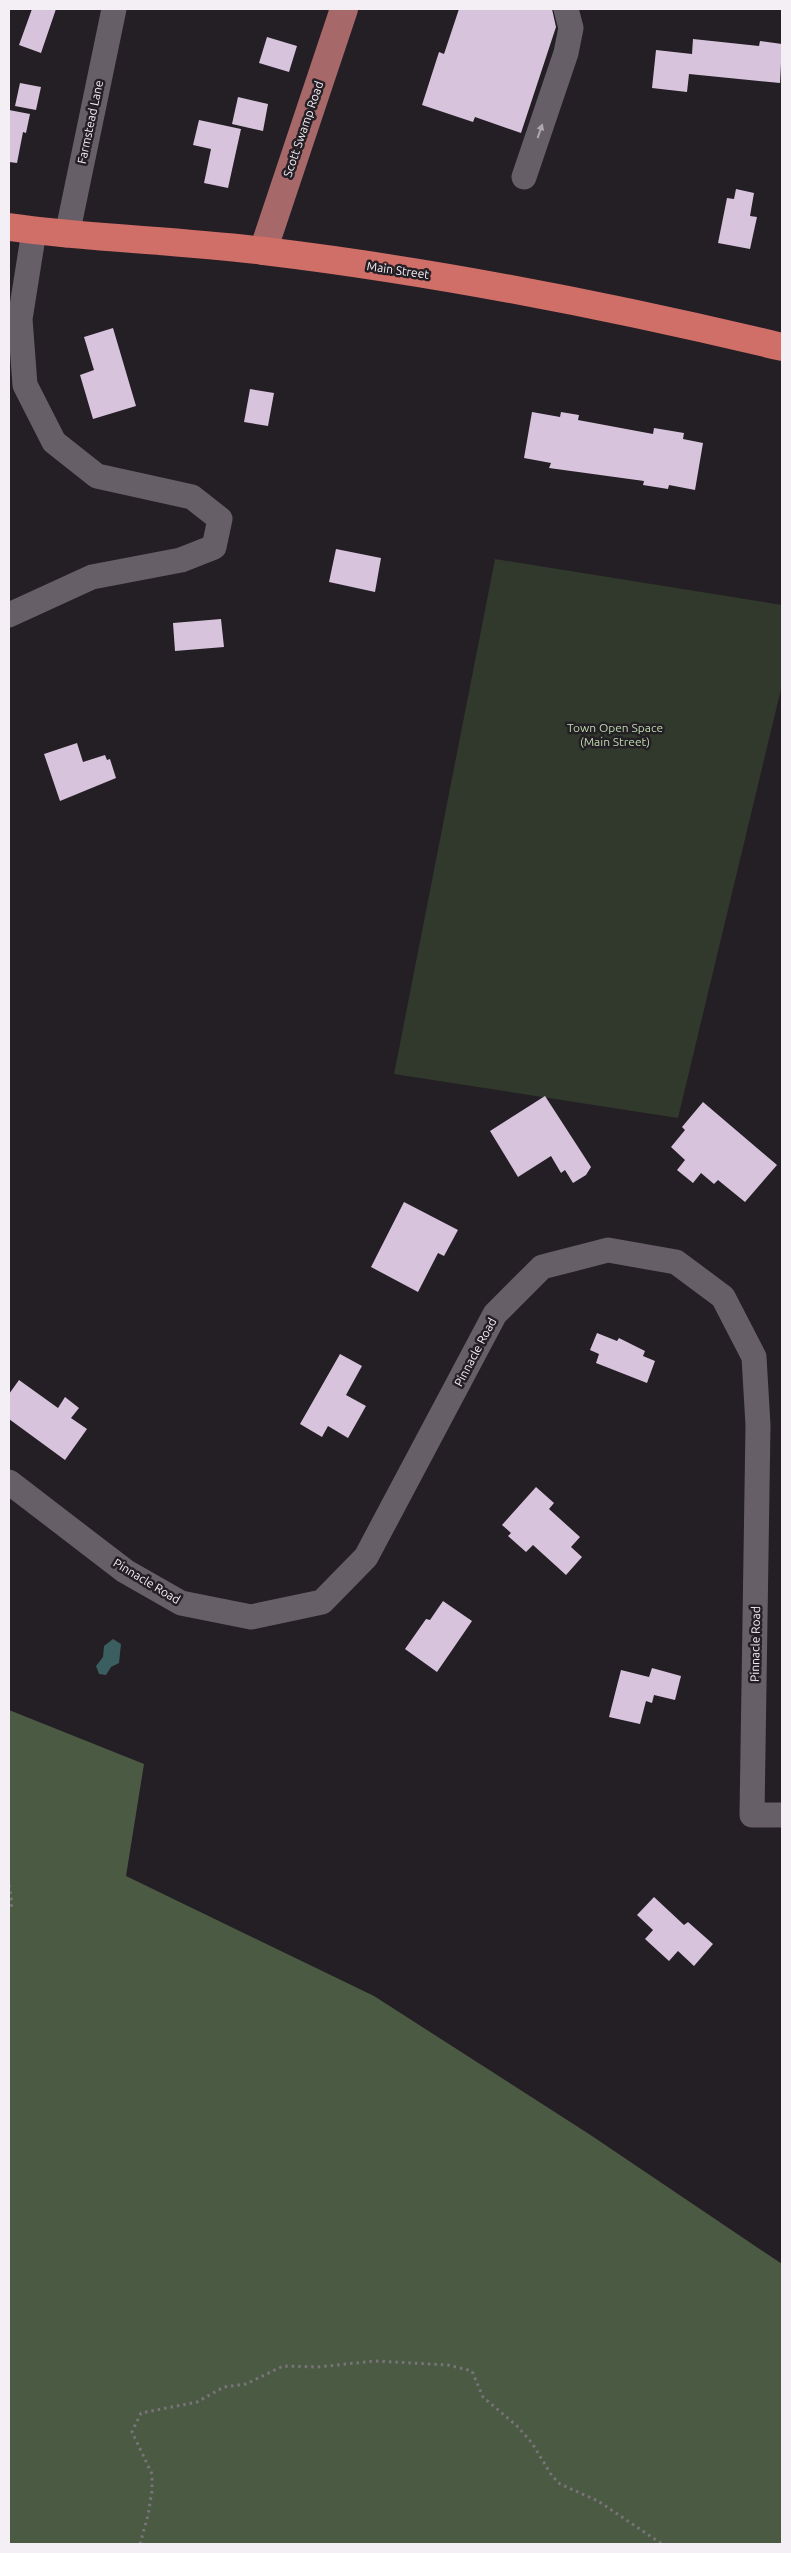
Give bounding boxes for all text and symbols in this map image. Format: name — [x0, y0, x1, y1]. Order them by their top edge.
street label: Farmstead Lane — [75, 79, 105, 165]
street label: Scott Swamp Road — [280, 79, 326, 179]
one-way arrow — [536, 123, 544, 138]
street label: Main Street — [366, 259, 430, 281]
park label: Town Open Space (Main Street) — [567, 721, 663, 749]
street label: Pinnacle Road — [451, 1316, 499, 1388]
street label: Pinnacle Road — [111, 1556, 183, 1606]
street label: Pinnacle Road — [748, 1606, 762, 1682]

